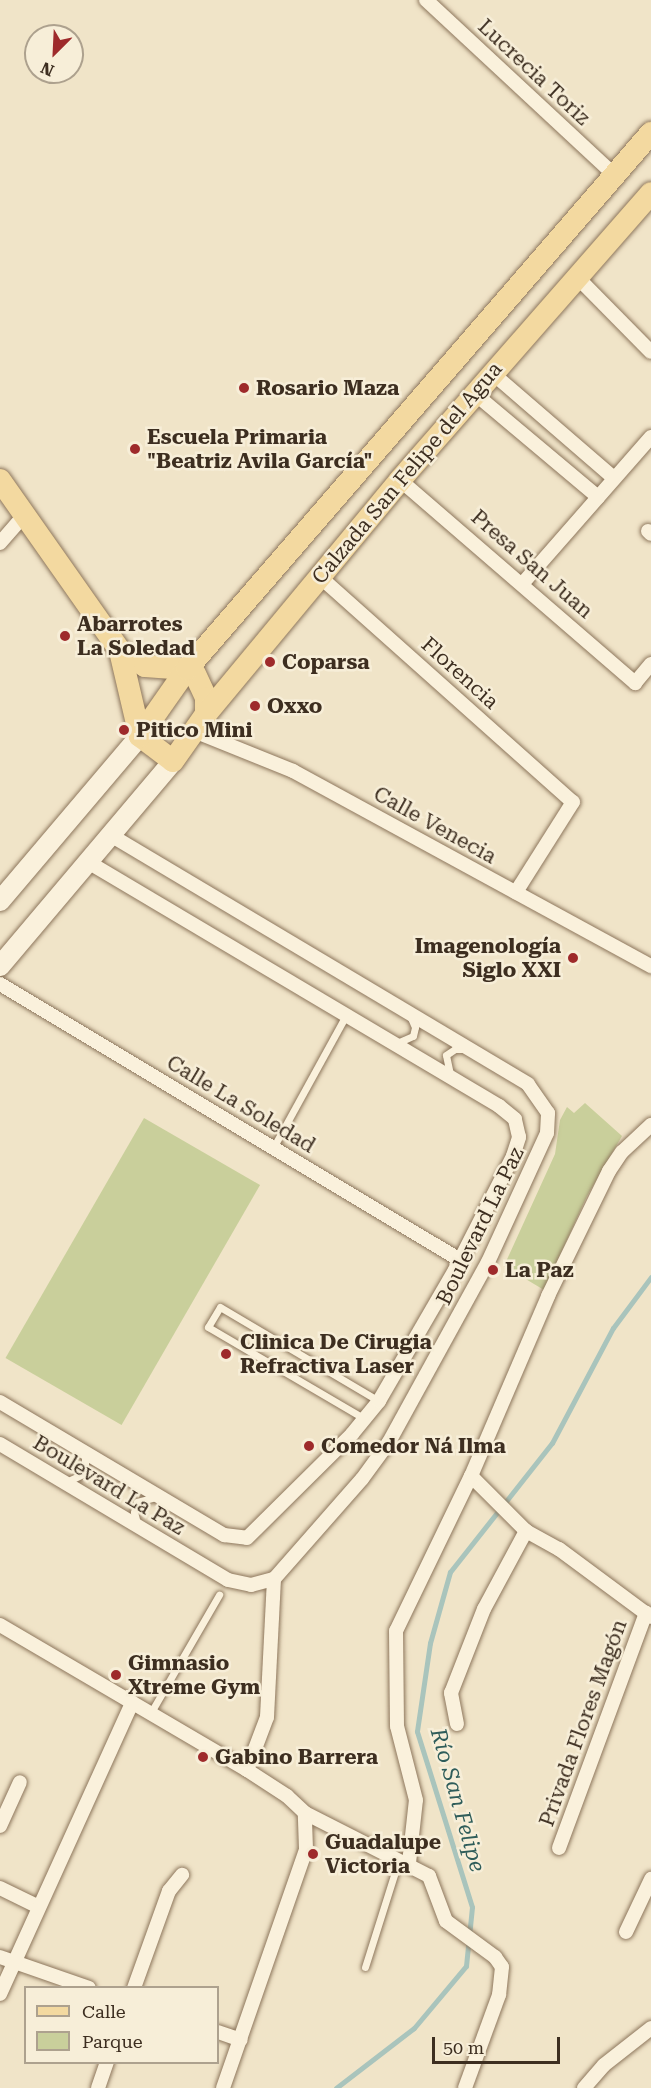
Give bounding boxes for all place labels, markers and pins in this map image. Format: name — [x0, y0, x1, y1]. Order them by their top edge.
place label: Rosario Maza — [256, 375, 399, 401]
marker: Rosario Maza — [237, 381, 251, 395]
place label: Escuela Primaria "Beatriz Avila García" — [147, 424, 373, 474]
marker: Escuela Primaria "Beatriz Avila García" — [128, 442, 142, 456]
place label: Abarrotes La Soledad — [77, 611, 195, 661]
marker: Abarrotes La Soledad — [58, 629, 72, 643]
place label: Coparsa — [282, 649, 370, 675]
marker: Coparsa — [263, 655, 277, 669]
place label: Oxxo — [267, 693, 322, 719]
marker: Oxxo — [248, 699, 262, 713]
place label: Pitico Mini — [136, 717, 252, 743]
marker: Pitico Mini — [117, 723, 131, 737]
place label: Imagenología Siglo XXI — [415, 933, 561, 983]
marker: Imagenología Siglo XXI — [566, 951, 580, 965]
place label: La Paz — [505, 1257, 574, 1283]
marker: La Paz — [486, 1263, 500, 1277]
place label: Clinica De Cirugia Refractiva Laser — [240, 1329, 432, 1379]
marker: Clinica De Cirugia Refractiva Laser — [217, 1345, 235, 1363]
place label: Comedor Ná Ilma — [321, 1433, 506, 1459]
marker: Comedor Ná Ilma — [302, 1439, 316, 1453]
place label: Gimnasio Xtreme Gym — [128, 1650, 260, 1700]
marker: Gimnasio Xtreme Gym — [109, 1668, 123, 1682]
place label: Gabino Barrera — [215, 1744, 378, 1770]
marker: Gabino Barrera — [196, 1750, 210, 1764]
place label: Guadalupe Victoria — [325, 1829, 441, 1879]
marker: Guadalupe Victoria — [306, 1847, 320, 1861]

